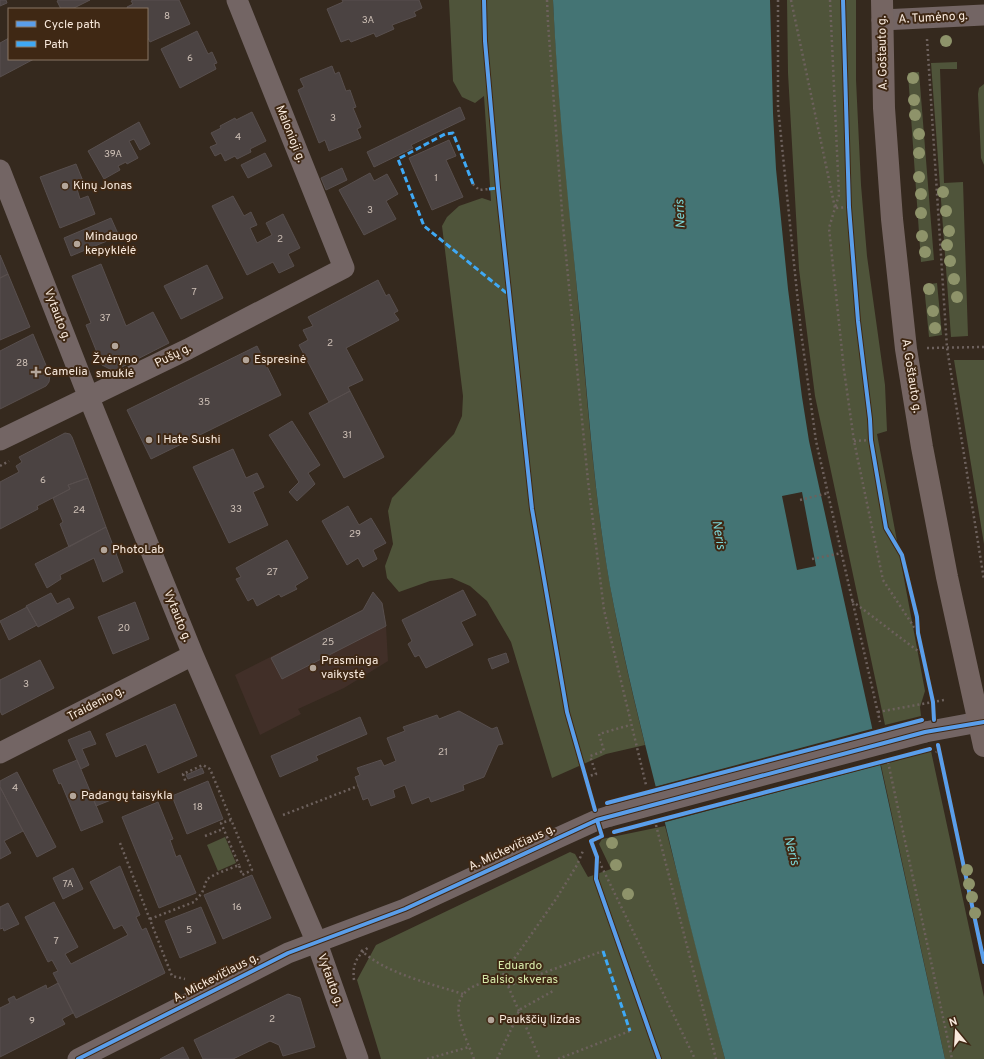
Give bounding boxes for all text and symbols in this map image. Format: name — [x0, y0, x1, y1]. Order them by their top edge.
legend — [8, 8, 148, 60]
street label: A. Tumėno g. — [898, 8, 968, 28]
house number: 8 — [164, 10, 170, 23]
house number: 3A — [362, 14, 375, 27]
street label: A. Goštauto g. — [874, 15, 892, 91]
text: Cycle path — [44, 17, 101, 33]
text: Path — [44, 37, 69, 53]
house number: 6 — [187, 52, 193, 65]
street label: Malonioji g. — [271, 103, 309, 165]
house number: 3 — [330, 112, 336, 125]
house number: 4 — [235, 131, 241, 144]
house number: 39A — [104, 148, 122, 161]
house number: 1 — [434, 172, 438, 185]
place label: Kinų Jonas — [73, 178, 132, 194]
marker: Kinų Jonas — [60, 181, 70, 191]
water label: Neris — [672, 199, 690, 229]
house number: 3 — [367, 204, 373, 217]
place label: Mindaugo kepyklėlė — [85, 229, 138, 259]
house number: 2 — [277, 233, 283, 246]
marker: Mindaugo kepyklėlė — [72, 239, 82, 249]
house number: 7 — [191, 286, 197, 299]
street label: Vytauto g. — [40, 287, 74, 344]
house number: 37 — [99, 312, 111, 325]
house number: 2 — [327, 337, 333, 350]
street label: A. Goštauto g. — [897, 338, 925, 415]
street label: Pušų g. — [152, 340, 194, 372]
marker: Žvėryno smuklė — [110, 341, 120, 351]
place label: Žvėryno smuklė — [92, 352, 138, 382]
place label: Espresinė — [254, 352, 306, 368]
marker: Espresinė — [241, 355, 251, 365]
house number: 28 — [16, 357, 28, 370]
place label: Camelia — [44, 364, 88, 380]
marker: Camelia — [31, 367, 41, 377]
house number: 35 — [198, 396, 210, 409]
house number: 31 — [342, 429, 352, 442]
place label: I Hate Sushi — [157, 432, 220, 448]
marker: I Hate Sushi — [144, 435, 154, 445]
house number: 6 — [40, 474, 46, 487]
house number: 33 — [230, 503, 242, 516]
house number: 24 — [73, 504, 85, 517]
water label: Neris — [708, 519, 728, 551]
house number: 29 — [349, 528, 361, 541]
place label: PhotoLab — [112, 542, 164, 558]
marker: PhotoLab — [99, 545, 109, 555]
house number: 27 — [266, 566, 278, 579]
street label: Vytauto g. — [159, 588, 195, 645]
house number: 20 — [118, 622, 130, 635]
house number: 25 — [322, 636, 334, 649]
place label: Prasminga vaikystė — [321, 653, 378, 683]
marker: Prasminga vaikystė — [308, 663, 318, 673]
house number: 3 — [23, 678, 29, 691]
street label: Traidenio g. — [65, 683, 127, 725]
house number: 21 — [438, 746, 448, 759]
house number: 4 — [12, 782, 18, 795]
place label: Padangų taisykla — [81, 788, 173, 804]
marker: Padangų taisykla — [68, 791, 78, 801]
house number: 18 — [193, 801, 203, 814]
street label: A. Mickevičiaus g. — [466, 821, 558, 875]
water label: Neris — [780, 835, 802, 867]
house number: 7A — [63, 878, 74, 891]
house number: 16 — [232, 901, 242, 914]
house number: 5 — [186, 924, 192, 937]
house number: 7 — [53, 935, 59, 948]
street label: A. Mickevičiaus g. — [171, 949, 262, 1006]
street label: Vytauto g. — [313, 952, 347, 1009]
park label: Eduardo Balsio skveras — [482, 958, 558, 988]
north arrow — [936, 1011, 976, 1051]
place label: Paukščių lizdas — [499, 1012, 580, 1028]
house number: 2 — [269, 1013, 275, 1026]
house number: 9 — [29, 1015, 35, 1028]
marker: Paukščių lizdas — [486, 1015, 496, 1025]
text: N — [947, 1015, 959, 1030]

